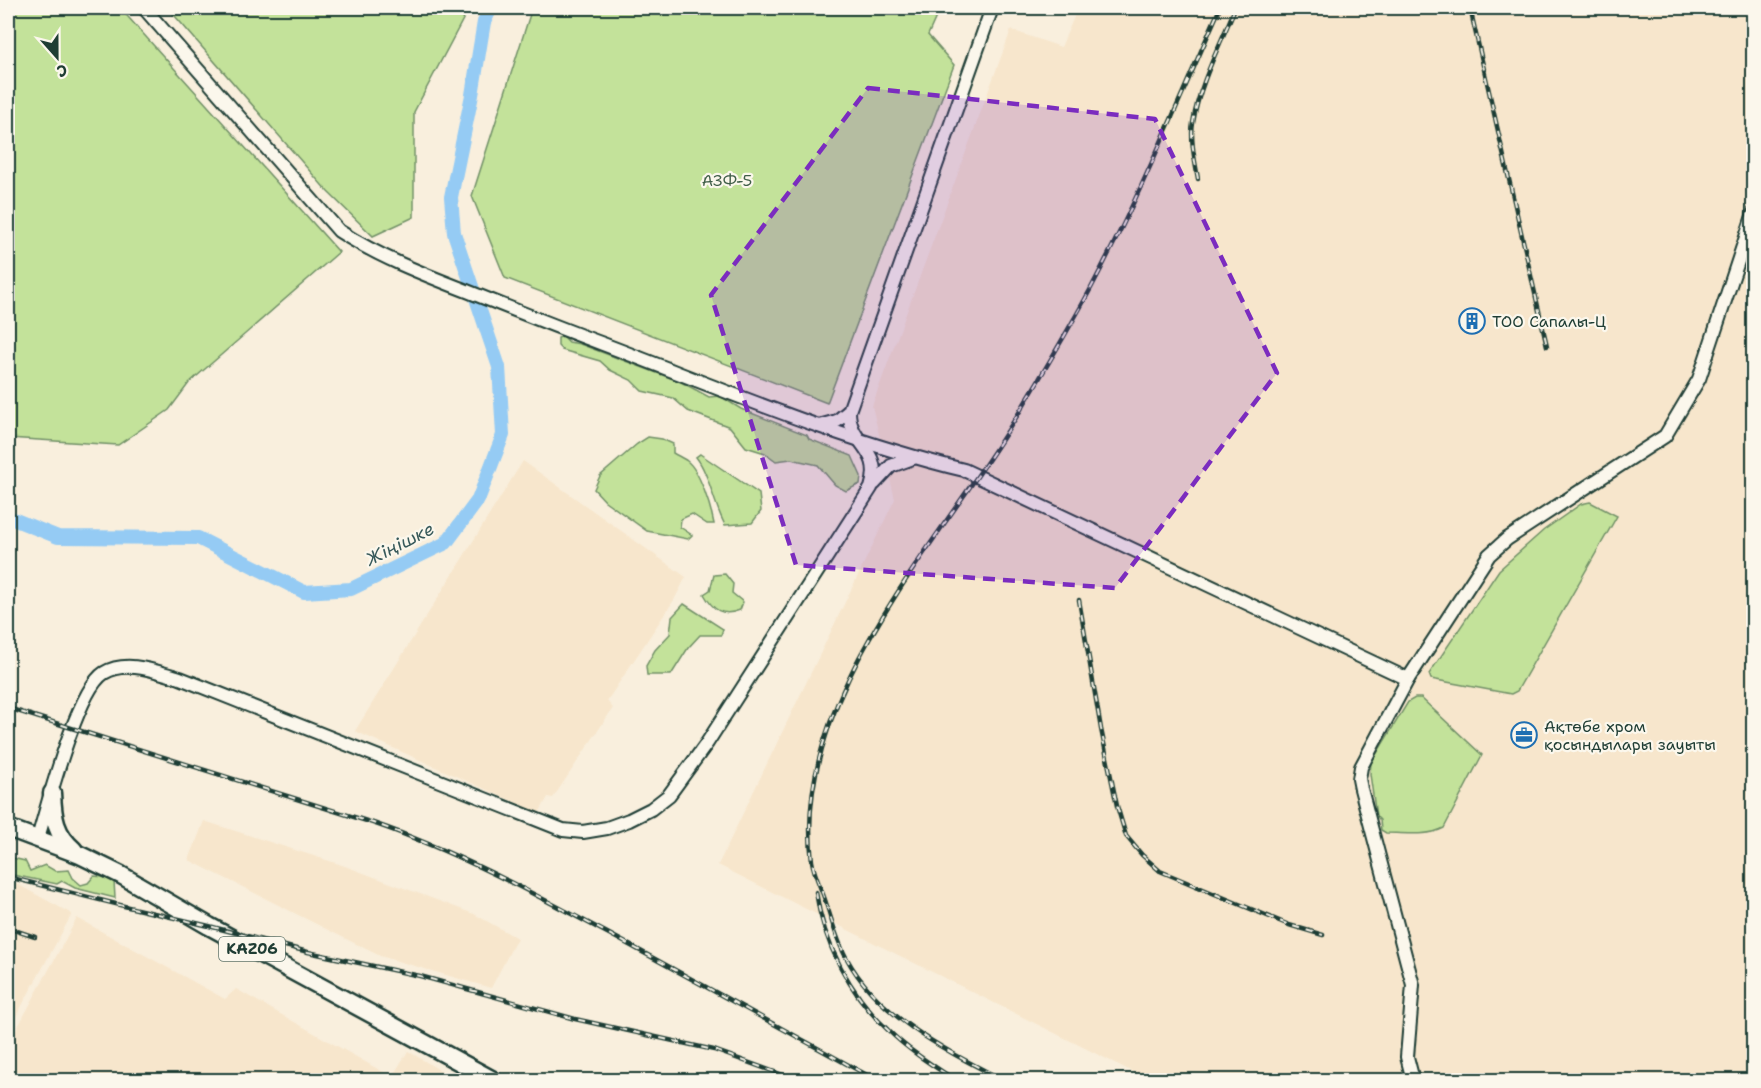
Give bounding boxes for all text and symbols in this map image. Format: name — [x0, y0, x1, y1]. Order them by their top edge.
north arrow — [27, 27, 87, 87]
text: С — [54, 59, 71, 82]
park label: АЗФ-5 — [702, 170, 752, 191]
building icon: ТОО Сапалы-Ц — [1457, 306, 1487, 336]
place label: ТОО Сапалы-Ц — [1492, 311, 1606, 332]
water label: Жіңішке — [361, 517, 438, 572]
place label: Ақтөбе хром қосындылары зауыты — [1544, 716, 1716, 755]
office icon: Ақтөбе хром қосындылары зауыты — [1509, 720, 1539, 750]
road number: KАZ06 — [219, 937, 285, 961]

